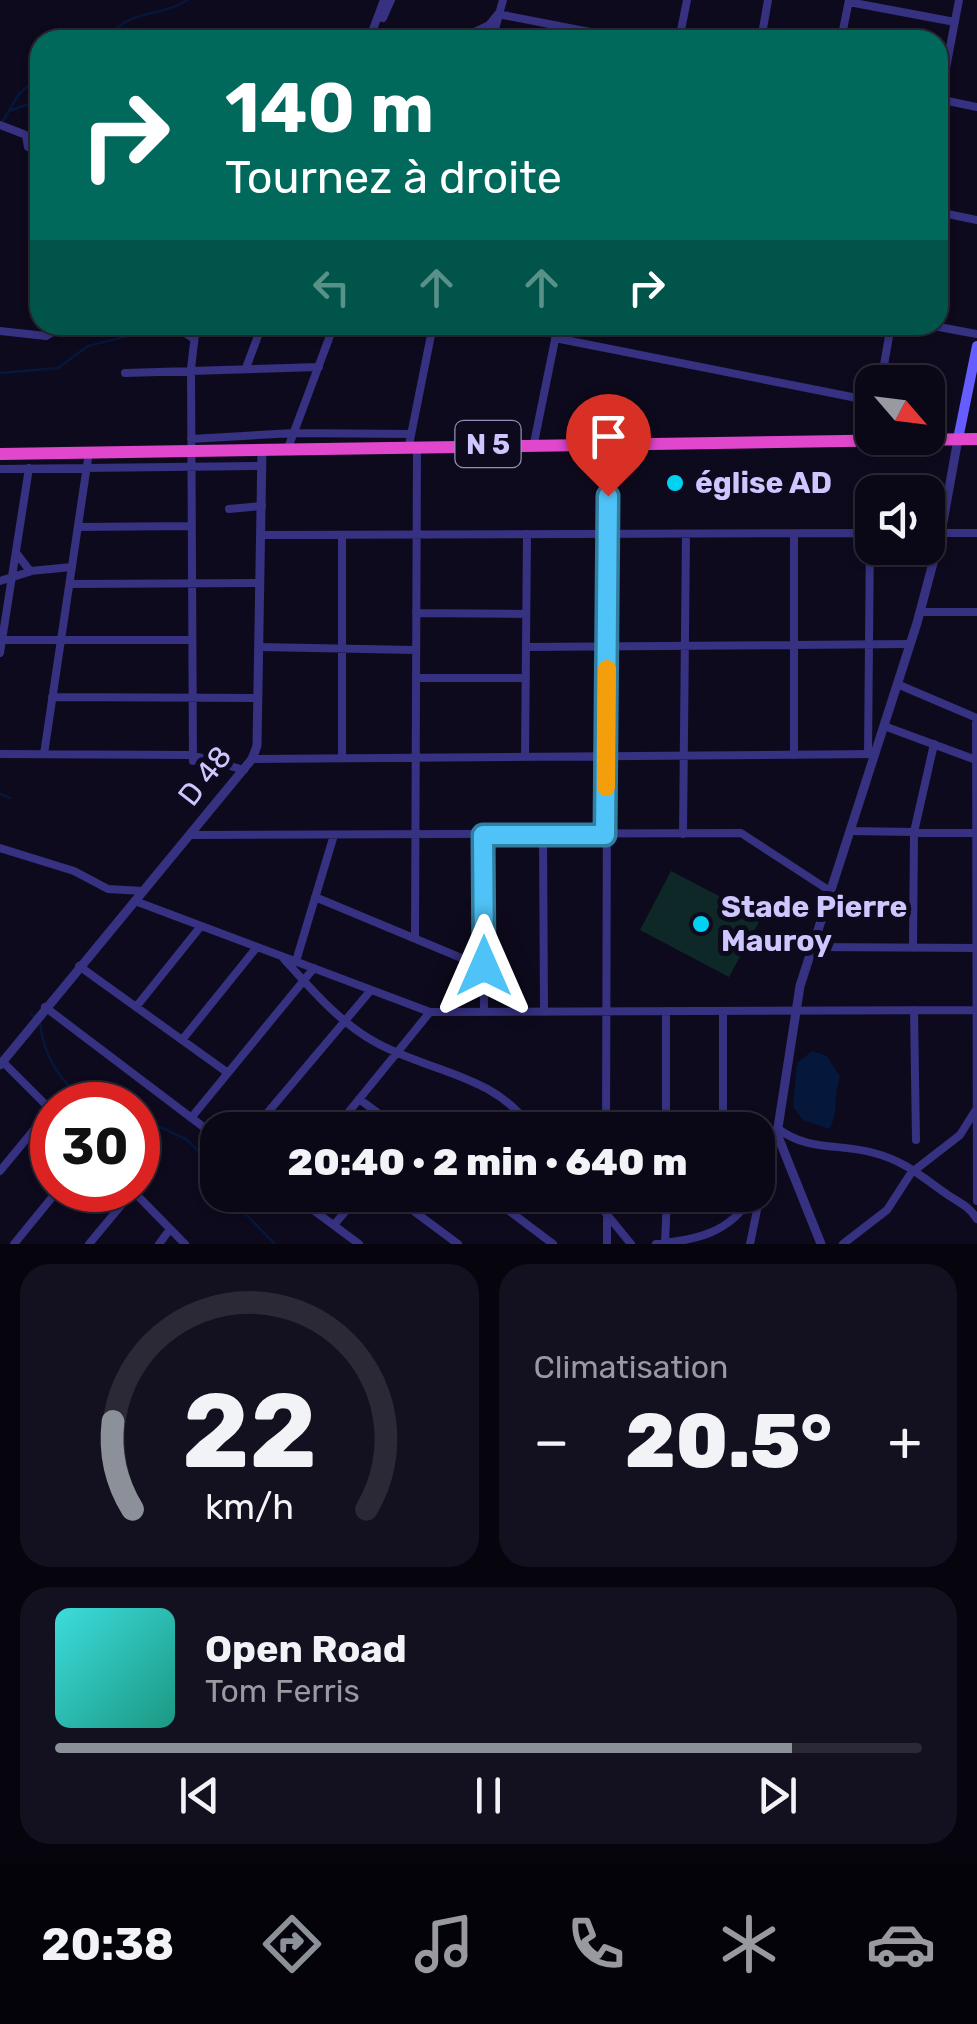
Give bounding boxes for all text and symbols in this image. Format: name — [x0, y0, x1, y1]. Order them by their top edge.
text: 140 m — [225, 67, 434, 150]
icon: right — [60, 70, 190, 200]
text: Tournez à droite — [225, 151, 562, 204]
icon: left — [304, 260, 359, 315]
icon: ahead — [409, 260, 464, 315]
icon: ahead — [514, 260, 569, 315]
icon: right — [619, 260, 674, 315]
north arrow — [855, 365, 945, 455]
map controls — [855, 365, 945, 565]
pin — [566, 394, 651, 497]
icon: arrive — [581, 409, 636, 464]
road number: N 5 — [456, 421, 520, 467]
place label: église AD — [695, 465, 832, 501]
marker: église AD — [664, 472, 686, 494]
button: sound — [855, 475, 945, 565]
street label: D 48 — [171, 739, 239, 813]
place label: Stade Pierre Mauroy — [721, 889, 907, 959]
marker: Stade Pierre Mauroy — [690, 913, 712, 935]
position arrow — [432, 914, 536, 1018]
speed limit sign: 30 — [30, 1082, 160, 1212]
text: 20:40 · 2 min · 640 m — [288, 1139, 687, 1185]
text: Climatisation — [534, 1348, 728, 1386]
text: 22 — [182, 1370, 317, 1493]
text: 20.5° — [625, 1397, 832, 1486]
text: − — [534, 1409, 569, 1474]
text: + — [888, 1409, 922, 1474]
text: km/h — [205, 1486, 294, 1528]
text: Open Road — [205, 1626, 407, 1672]
text: Tom Ferris — [205, 1672, 360, 1710]
icon: previous — [172, 1768, 227, 1823]
icon: pause — [461, 1768, 516, 1823]
icon: next — [750, 1768, 805, 1823]
icon: directions — [257, 1909, 327, 1979]
icon: music — [409, 1909, 479, 1979]
icon: phone — [561, 1909, 631, 1979]
icon: climate — [714, 1909, 784, 1979]
icon: car — [866, 1909, 936, 1979]
text: 20:38 — [41, 1918, 174, 1971]

